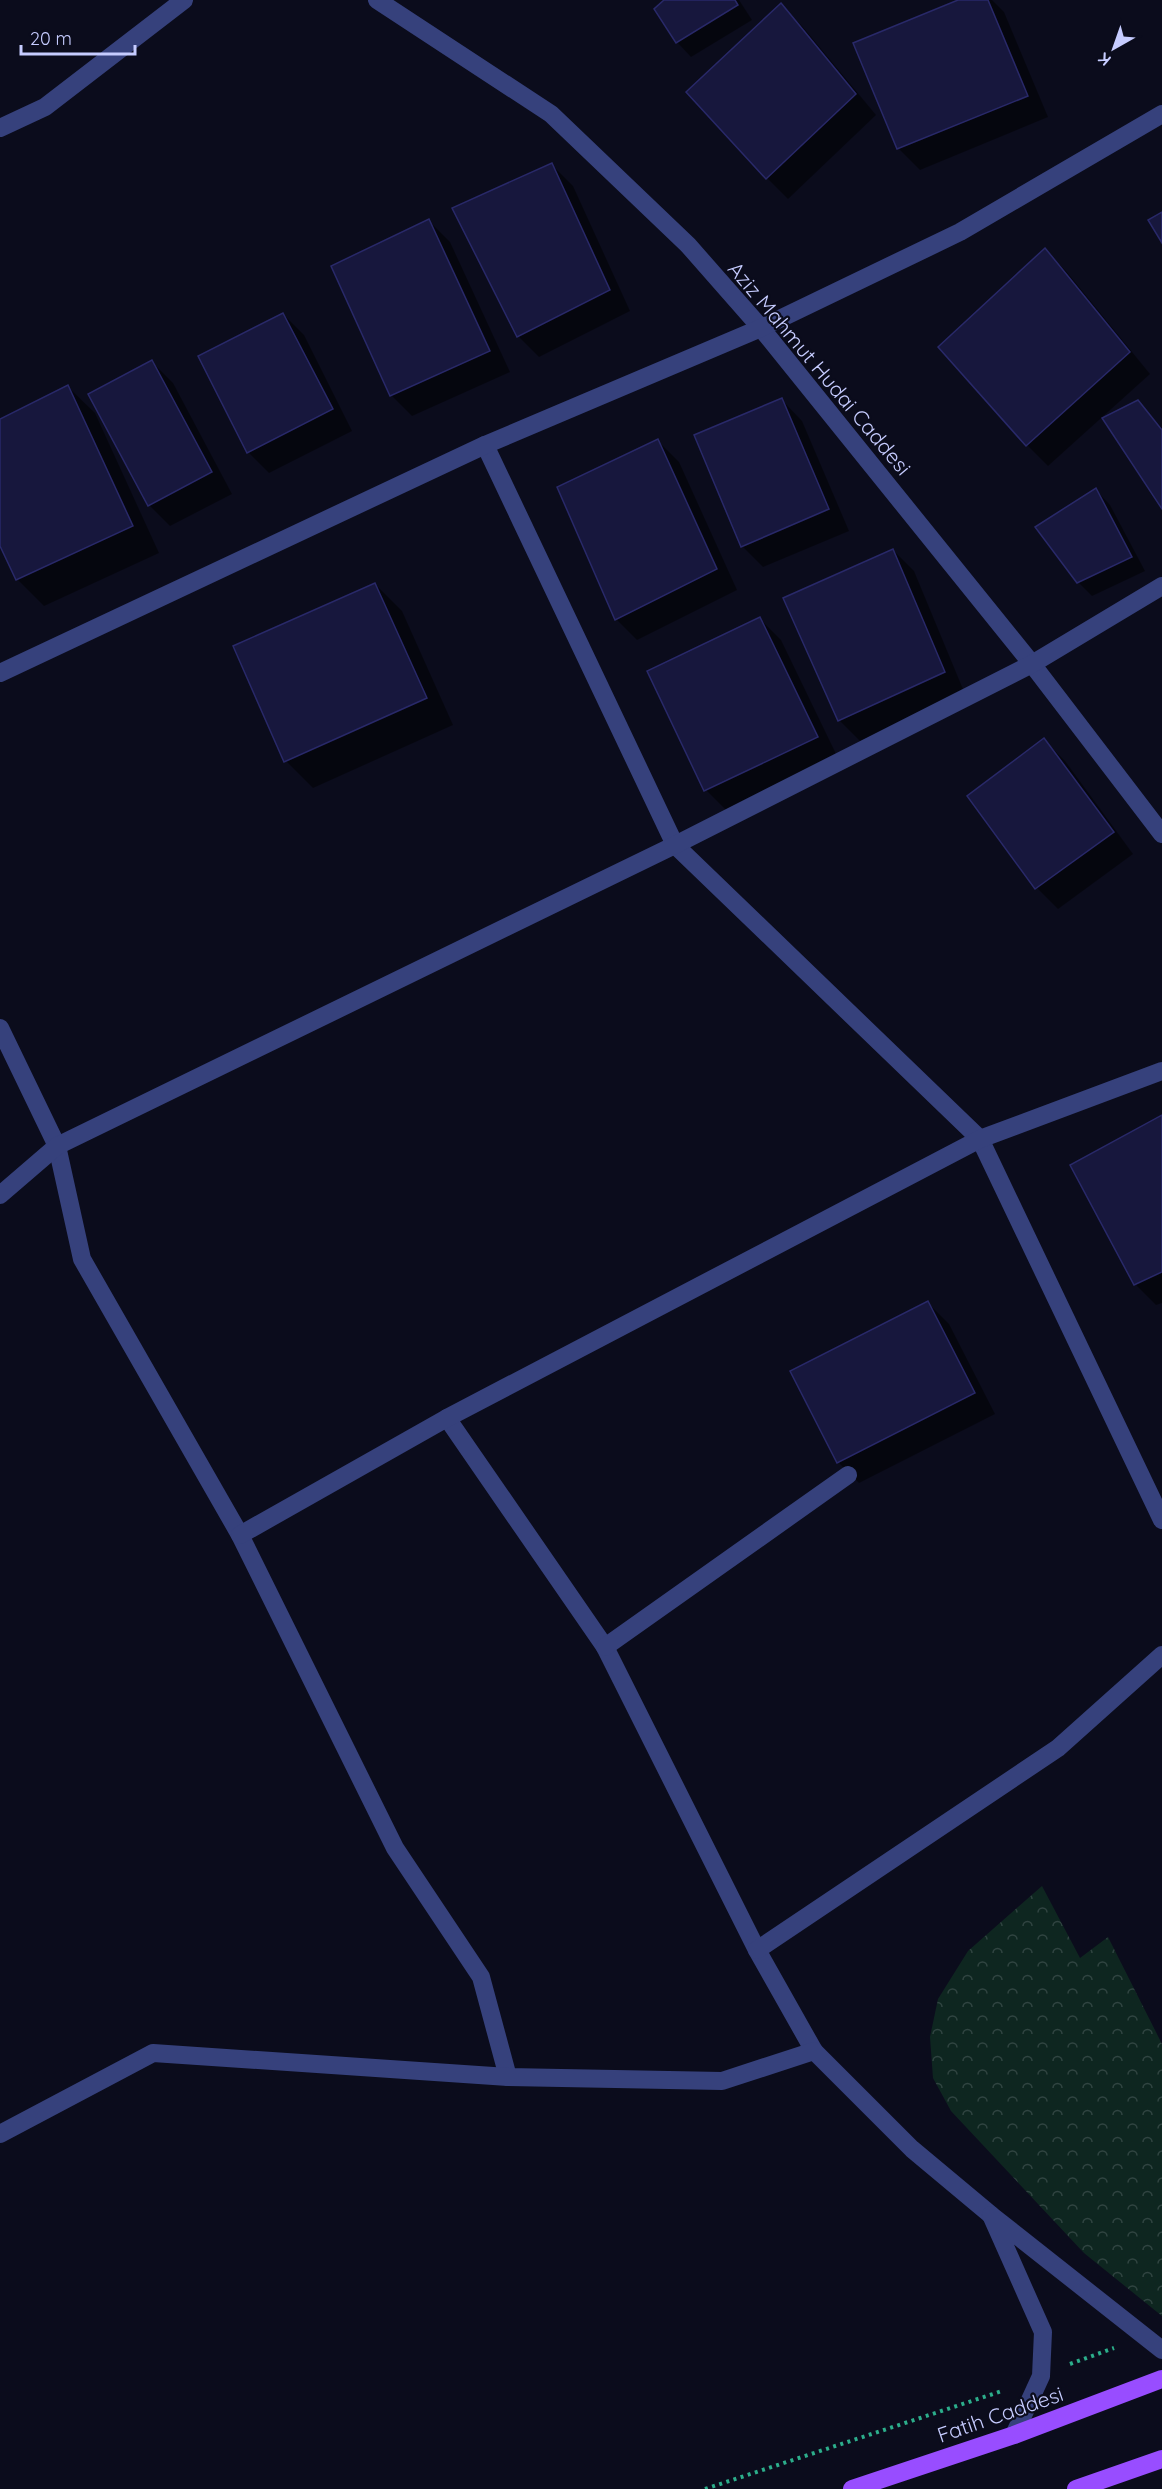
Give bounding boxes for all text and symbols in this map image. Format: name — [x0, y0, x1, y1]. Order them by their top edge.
scale bar — [21, 18, 135, 56]
north arrow — [1084, 18, 1144, 78]
text: 20 m — [30, 27, 72, 50]
text: K — [1094, 48, 1115, 71]
street label: Aziz Mahmut Hudai Caddesi — [723, 256, 917, 480]
street label: Fatih Caddesi — [934, 2380, 1066, 2448]

